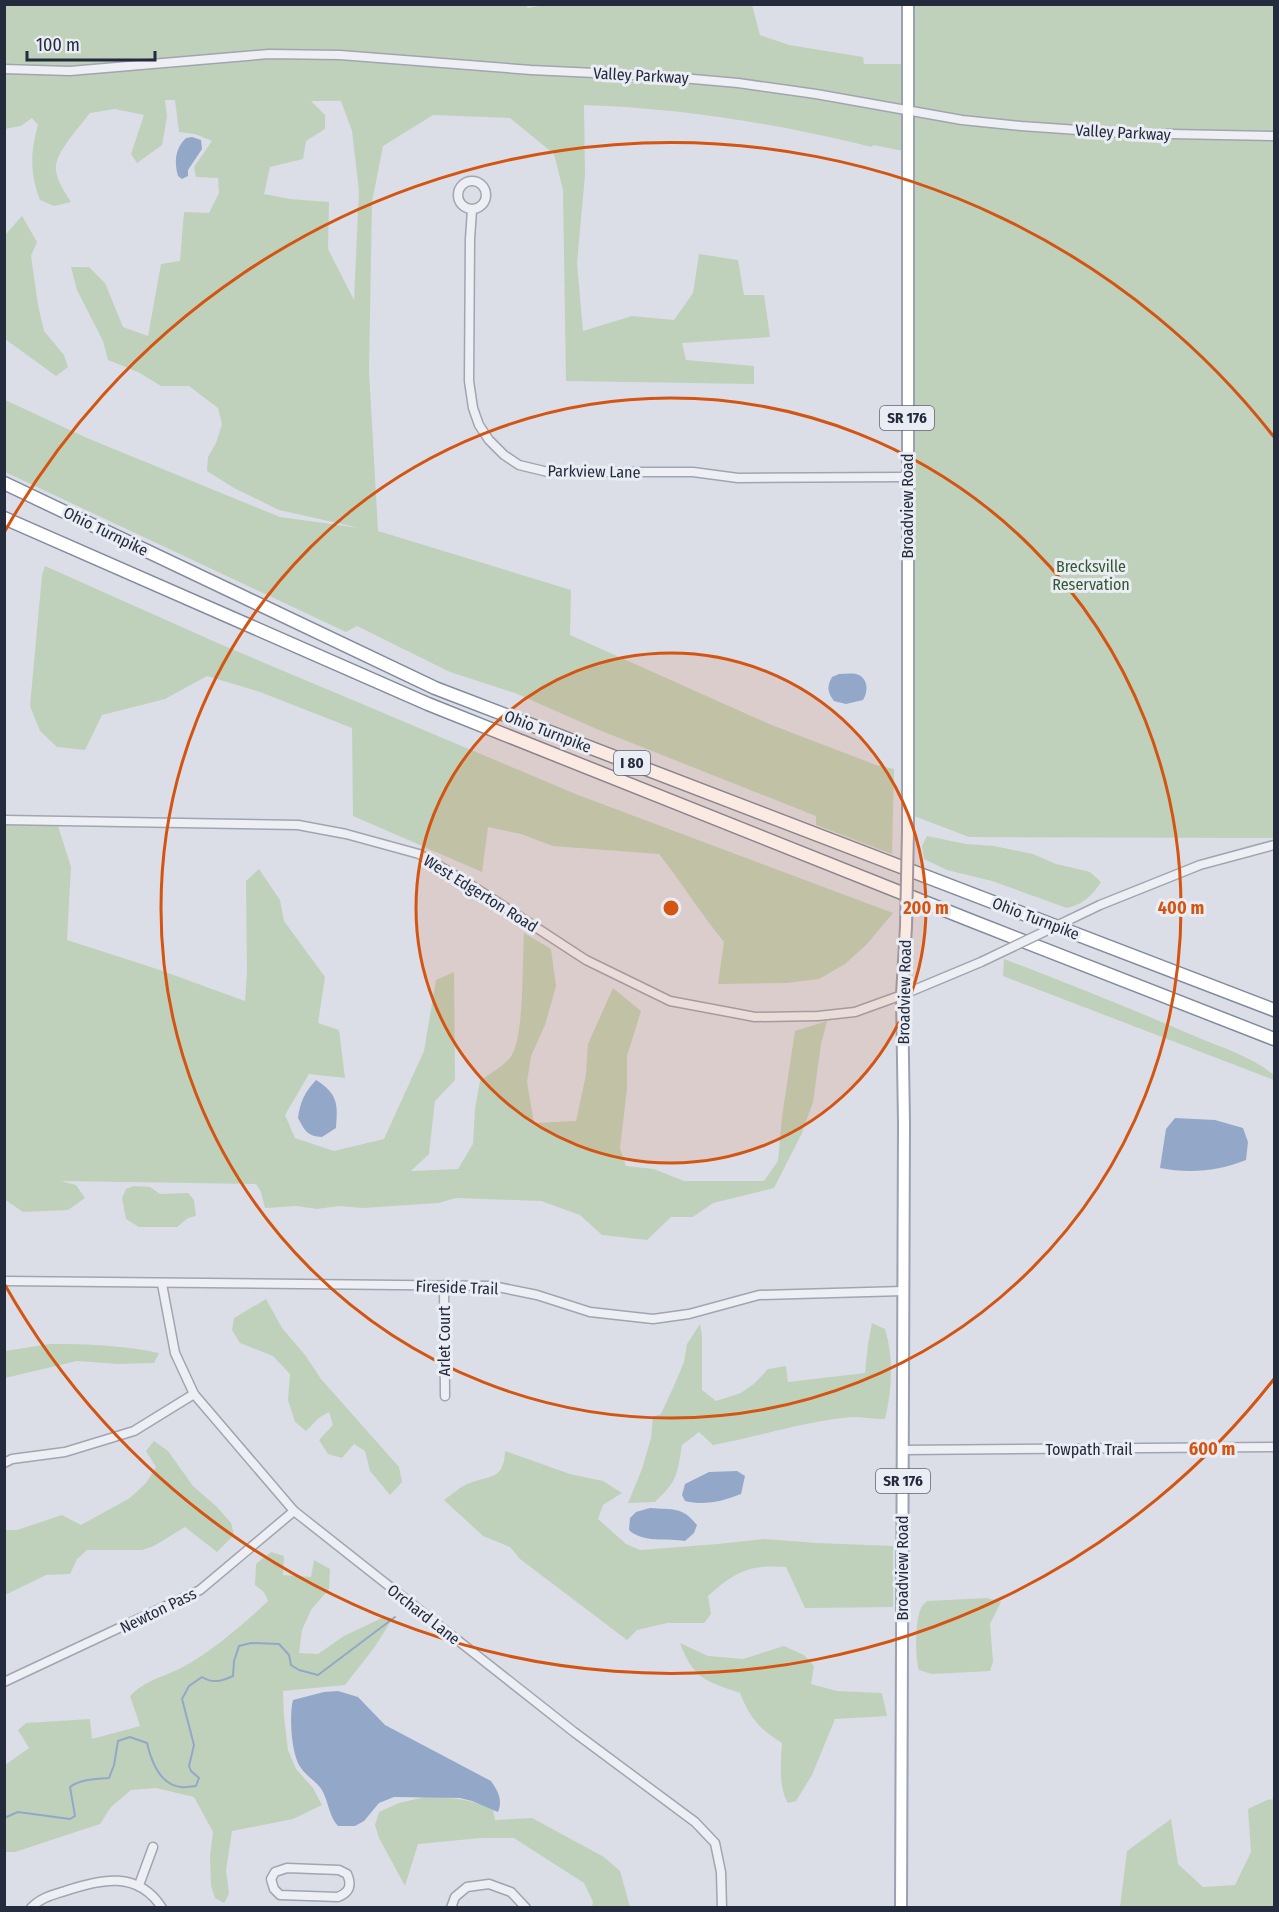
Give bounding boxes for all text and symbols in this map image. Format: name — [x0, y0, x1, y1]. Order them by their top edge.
scale bar — [27, 24, 154, 62]
text: 100 m — [36, 34, 80, 56]
street label: Valley Parkway — [593, 64, 690, 88]
street label: Valley Parkway — [1075, 121, 1172, 145]
road number: SR 176 — [880, 406, 934, 430]
street label: Broadview Road — [898, 453, 917, 559]
street label: Parkview Lane — [547, 461, 641, 482]
street label: Ohio Turnpike — [60, 503, 151, 560]
park label: Brecksville Reservation — [1052, 557, 1130, 594]
street label: Ohio Turnpike — [502, 706, 594, 757]
road number: I 80 — [614, 751, 650, 775]
street label: West Edgerton Road — [420, 851, 541, 936]
street label: Ohio Turnpike — [990, 893, 1082, 944]
text: 200 m — [902, 897, 949, 919]
text: 400 m — [1158, 897, 1204, 919]
centre of rings — [661, 898, 681, 918]
street label: Broadview Road — [894, 939, 915, 1045]
street label: Fireside Trail — [415, 1277, 499, 1298]
street label: Arlet Court — [435, 1305, 454, 1376]
text: 600 m — [1189, 1438, 1235, 1460]
street label: Towpath Trail — [1045, 1440, 1133, 1459]
road number: SR 176 — [876, 1469, 930, 1493]
street label: Broadview Road — [893, 1515, 912, 1621]
street label: Orchard Lane — [384, 1580, 464, 1649]
street label: Newton Pass — [117, 1584, 200, 1637]

